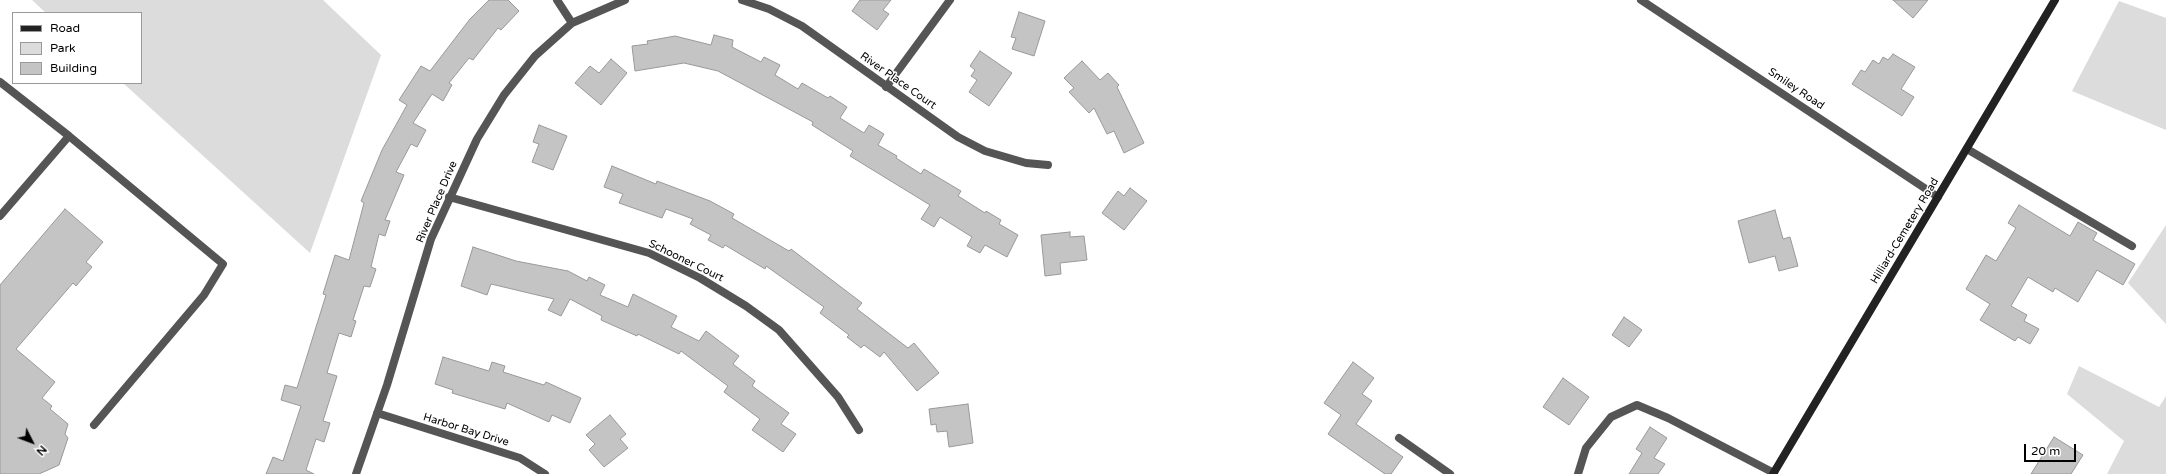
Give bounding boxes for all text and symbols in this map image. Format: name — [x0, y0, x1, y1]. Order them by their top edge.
legend — [12, 12, 142, 84]
text: Road — [50, 21, 80, 35]
text: Park — [50, 41, 76, 55]
street label: River Place Court — [857, 50, 939, 112]
text: Building — [50, 61, 97, 75]
street label: Smiley Road — [1765, 65, 1827, 113]
street label: River Place Drive — [414, 159, 460, 245]
street label: Hilliard-Cemetery Road — [1868, 176, 1942, 286]
street label: Schooner Court — [646, 237, 726, 285]
street label: Harbor Bay Drive — [422, 411, 510, 449]
north arrow — [12, 422, 52, 462]
scale bar — [2026, 436, 2078, 462]
text: N — [34, 443, 49, 458]
text: 20 m — [2031, 444, 2060, 458]

